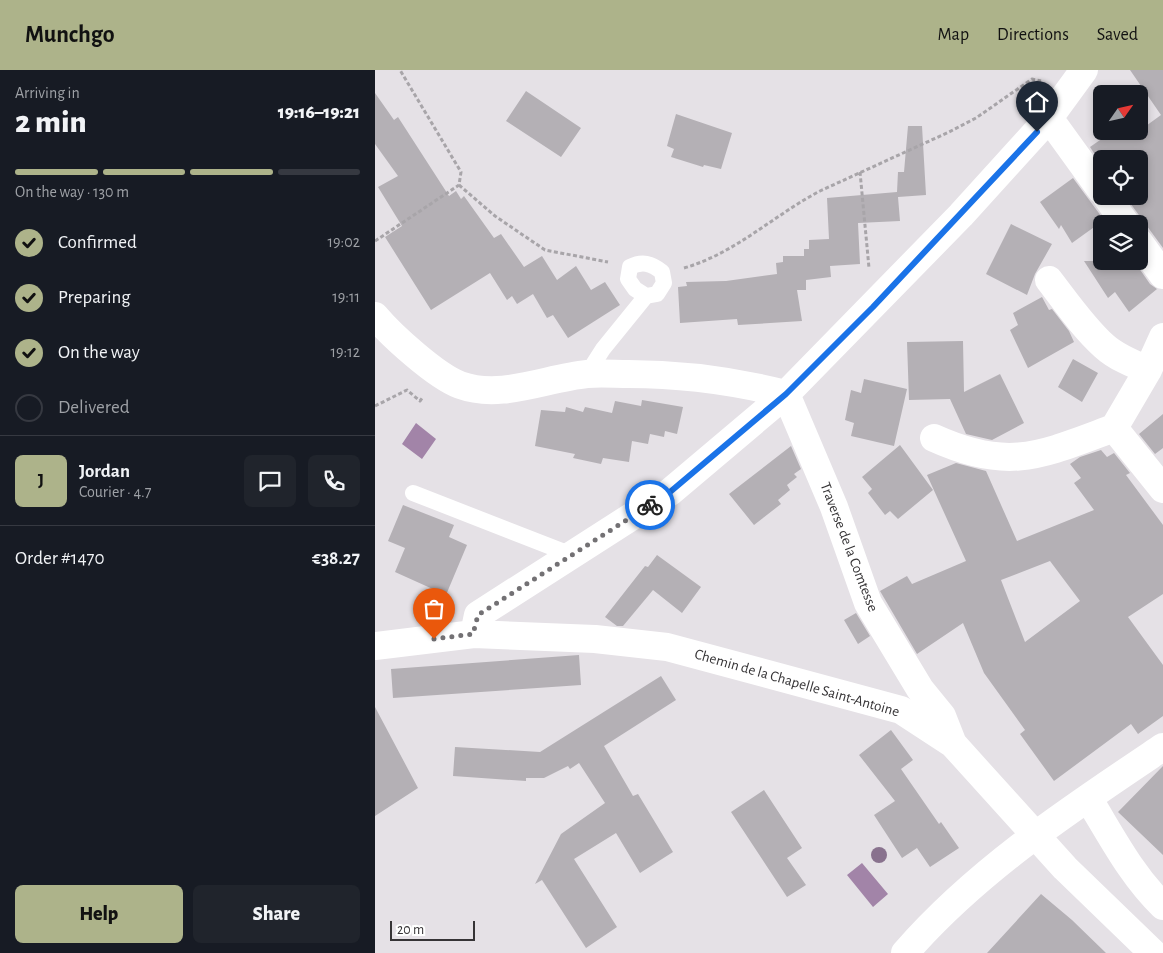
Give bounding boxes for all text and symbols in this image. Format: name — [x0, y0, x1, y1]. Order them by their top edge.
text: Munchgo — [25, 23, 115, 47]
text: Map — [938, 26, 969, 44]
text: Directions — [997, 26, 1069, 44]
text: Saved — [1097, 26, 1138, 44]
pin — [1016, 81, 1058, 132]
text: Arriving in — [15, 85, 80, 101]
north arrow — [1093, 85, 1147, 140]
map controls — [1093, 85, 1148, 270]
icon: home — [1023, 88, 1051, 116]
text: 19:16–19:21 — [278, 103, 360, 122]
text: 2 min — [15, 106, 87, 138]
button: locate — [1093, 150, 1148, 205]
text: On the way · 130 m — [15, 184, 129, 200]
button: layers — [1093, 215, 1148, 270]
icon: check — [15, 229, 43, 257]
text: Confirmed — [58, 233, 137, 252]
text: 19:02 — [328, 234, 360, 250]
icon: check — [15, 284, 43, 312]
text: Preparing — [58, 288, 131, 307]
text: 19:11 — [332, 289, 360, 305]
icon: check — [15, 339, 43, 367]
text: On the way — [58, 343, 140, 362]
text: 19:12 — [331, 344, 360, 360]
text: Delivered — [58, 398, 130, 417]
button: chat — [244, 455, 296, 507]
button: phone — [308, 455, 360, 507]
text: Jordan — [79, 462, 130, 481]
text: J — [38, 471, 44, 490]
courier — [625, 480, 675, 530]
street label: Traverse de la Comtesse — [817, 480, 881, 614]
text: Courier · 4.7 — [79, 484, 151, 500]
icon: bike — [636, 491, 664, 519]
text: Order #1470 — [15, 549, 105, 568]
text: €38.27 — [312, 549, 360, 568]
pin — [413, 588, 455, 639]
icon: bag — [420, 595, 448, 623]
street label: Chemin de la Chapelle Saint-Antoine — [693, 647, 901, 720]
button: Help — [15, 885, 183, 943]
button: Share — [193, 885, 360, 943]
scale bar — [390, 918, 475, 941]
text: 20 m — [397, 923, 424, 937]

